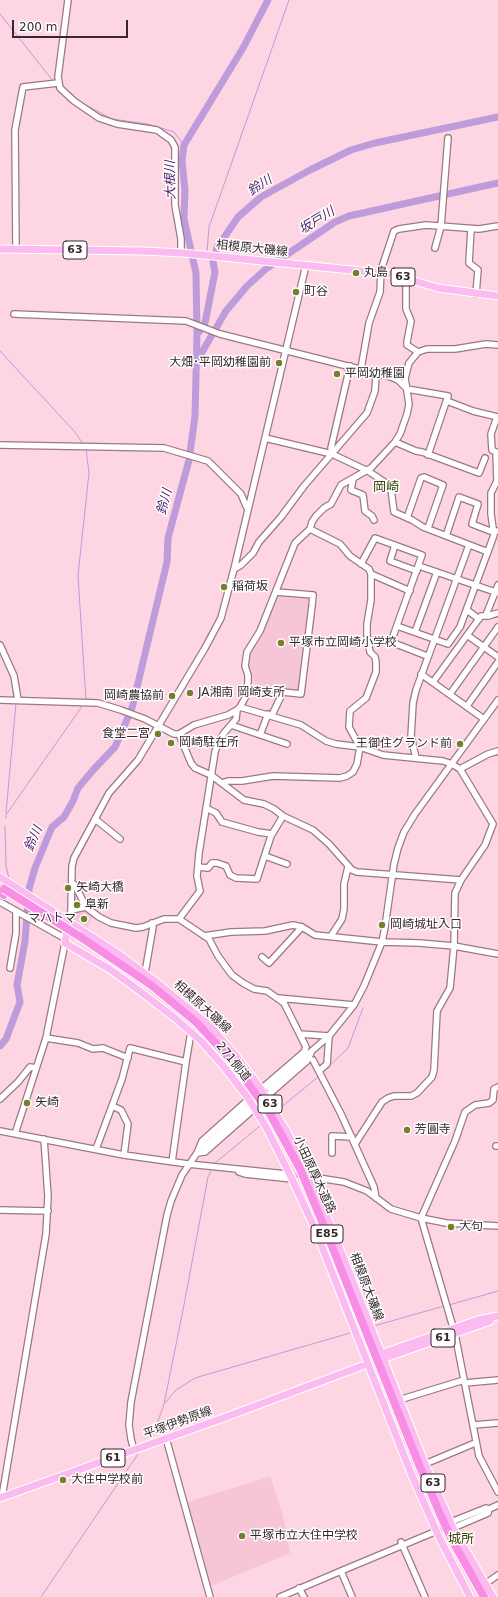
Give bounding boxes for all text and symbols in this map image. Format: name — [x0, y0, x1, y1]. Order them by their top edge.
scale bar — [14, 12, 130, 38]
text: 200 m — [19, 20, 57, 34]
water label: 大根川 — [163, 160, 179, 200]
water label: 鈴川 — [245, 172, 275, 200]
water label: 坂戸川 — [296, 204, 338, 238]
street label: 相模原大磯線 — [215, 238, 289, 260]
road number: 63 — [63, 241, 87, 259]
place label: 丸島 — [364, 266, 388, 280]
marker: 丸島 — [351, 268, 361, 278]
road number: 63 — [391, 268, 415, 286]
place label: 町谷 — [304, 285, 328, 299]
marker: 町谷 — [291, 287, 301, 297]
place label: 大畑･平岡幼稚園前 — [169, 356, 271, 370]
marker: 大畑･平岡幼稚園前 — [274, 358, 284, 368]
place label: 平岡幼稚園 — [345, 367, 405, 381]
marker: 平岡幼稚園 — [332, 369, 342, 379]
district label: 岡崎 — [373, 480, 399, 496]
water label: 鈴川 — [154, 487, 176, 517]
place label: 稲荷坂 — [232, 580, 268, 594]
marker: 稲荷坂 — [219, 582, 229, 592]
place label: 平塚市立岡崎小学校 — [289, 636, 397, 650]
marker: 平塚市立岡崎小学校 — [276, 638, 286, 648]
place label: JA湘南 岡崎支所 — [198, 686, 285, 700]
marker: JA湘南 岡崎支所 — [185, 688, 195, 698]
place label: 岡崎農協前 — [104, 689, 164, 703]
marker: 岡崎農協前 — [167, 691, 177, 701]
place label: 食堂二宮 — [102, 727, 150, 741]
marker: 食堂二宮 — [153, 729, 163, 739]
place label: 岡崎駐在所 — [179, 736, 239, 750]
place label: 王御住グランド前 — [356, 737, 452, 751]
marker: 岡崎駐在所 — [166, 738, 176, 748]
marker: 王御住グランド前 — [455, 739, 465, 749]
water label: 鈴川 — [22, 824, 46, 854]
place label: 矢崎大橋 — [76, 881, 124, 895]
marker: 矢崎大橋 — [63, 883, 73, 893]
place label: 阜新 — [85, 898, 109, 912]
marker: 阜新 — [72, 900, 82, 910]
place label: マハトマ — [28, 912, 76, 926]
marker: マハトマ — [79, 914, 89, 924]
place label: 岡崎城址入口 — [390, 918, 462, 932]
marker: 岡崎城址入口 — [377, 920, 387, 930]
street label: 相模原大磯線 — [170, 978, 234, 1036]
street label: 271側道 — [213, 1039, 253, 1085]
road number: 63 — [258, 1095, 282, 1113]
place label: 矢崎 — [35, 1096, 59, 1110]
marker: 矢崎 — [22, 1098, 32, 1108]
place label: 芳圓寺 — [415, 1123, 451, 1137]
marker: 芳圓寺 — [402, 1125, 412, 1135]
street label: 小田原厚木道路 — [290, 1134, 338, 1216]
place label: 大句 — [459, 1220, 483, 1234]
marker: 大句 — [446, 1222, 456, 1232]
road number: E85 — [311, 1225, 343, 1243]
street label: 相模原大磯線 — [346, 1251, 386, 1323]
road number: 61 — [431, 1329, 455, 1347]
street label: 平塚伊勢原線 — [142, 1404, 214, 1442]
road number: 61 — [101, 1449, 125, 1467]
place label: 大住中学校前 — [71, 1473, 143, 1487]
road number: 63 — [421, 1474, 445, 1492]
marker: 大住中学校前 — [58, 1475, 68, 1485]
place label: 平塚市立大住中学校 — [250, 1529, 358, 1543]
marker: 平塚市立大住中学校 — [237, 1531, 247, 1541]
district label: 城所 — [448, 1532, 474, 1548]

